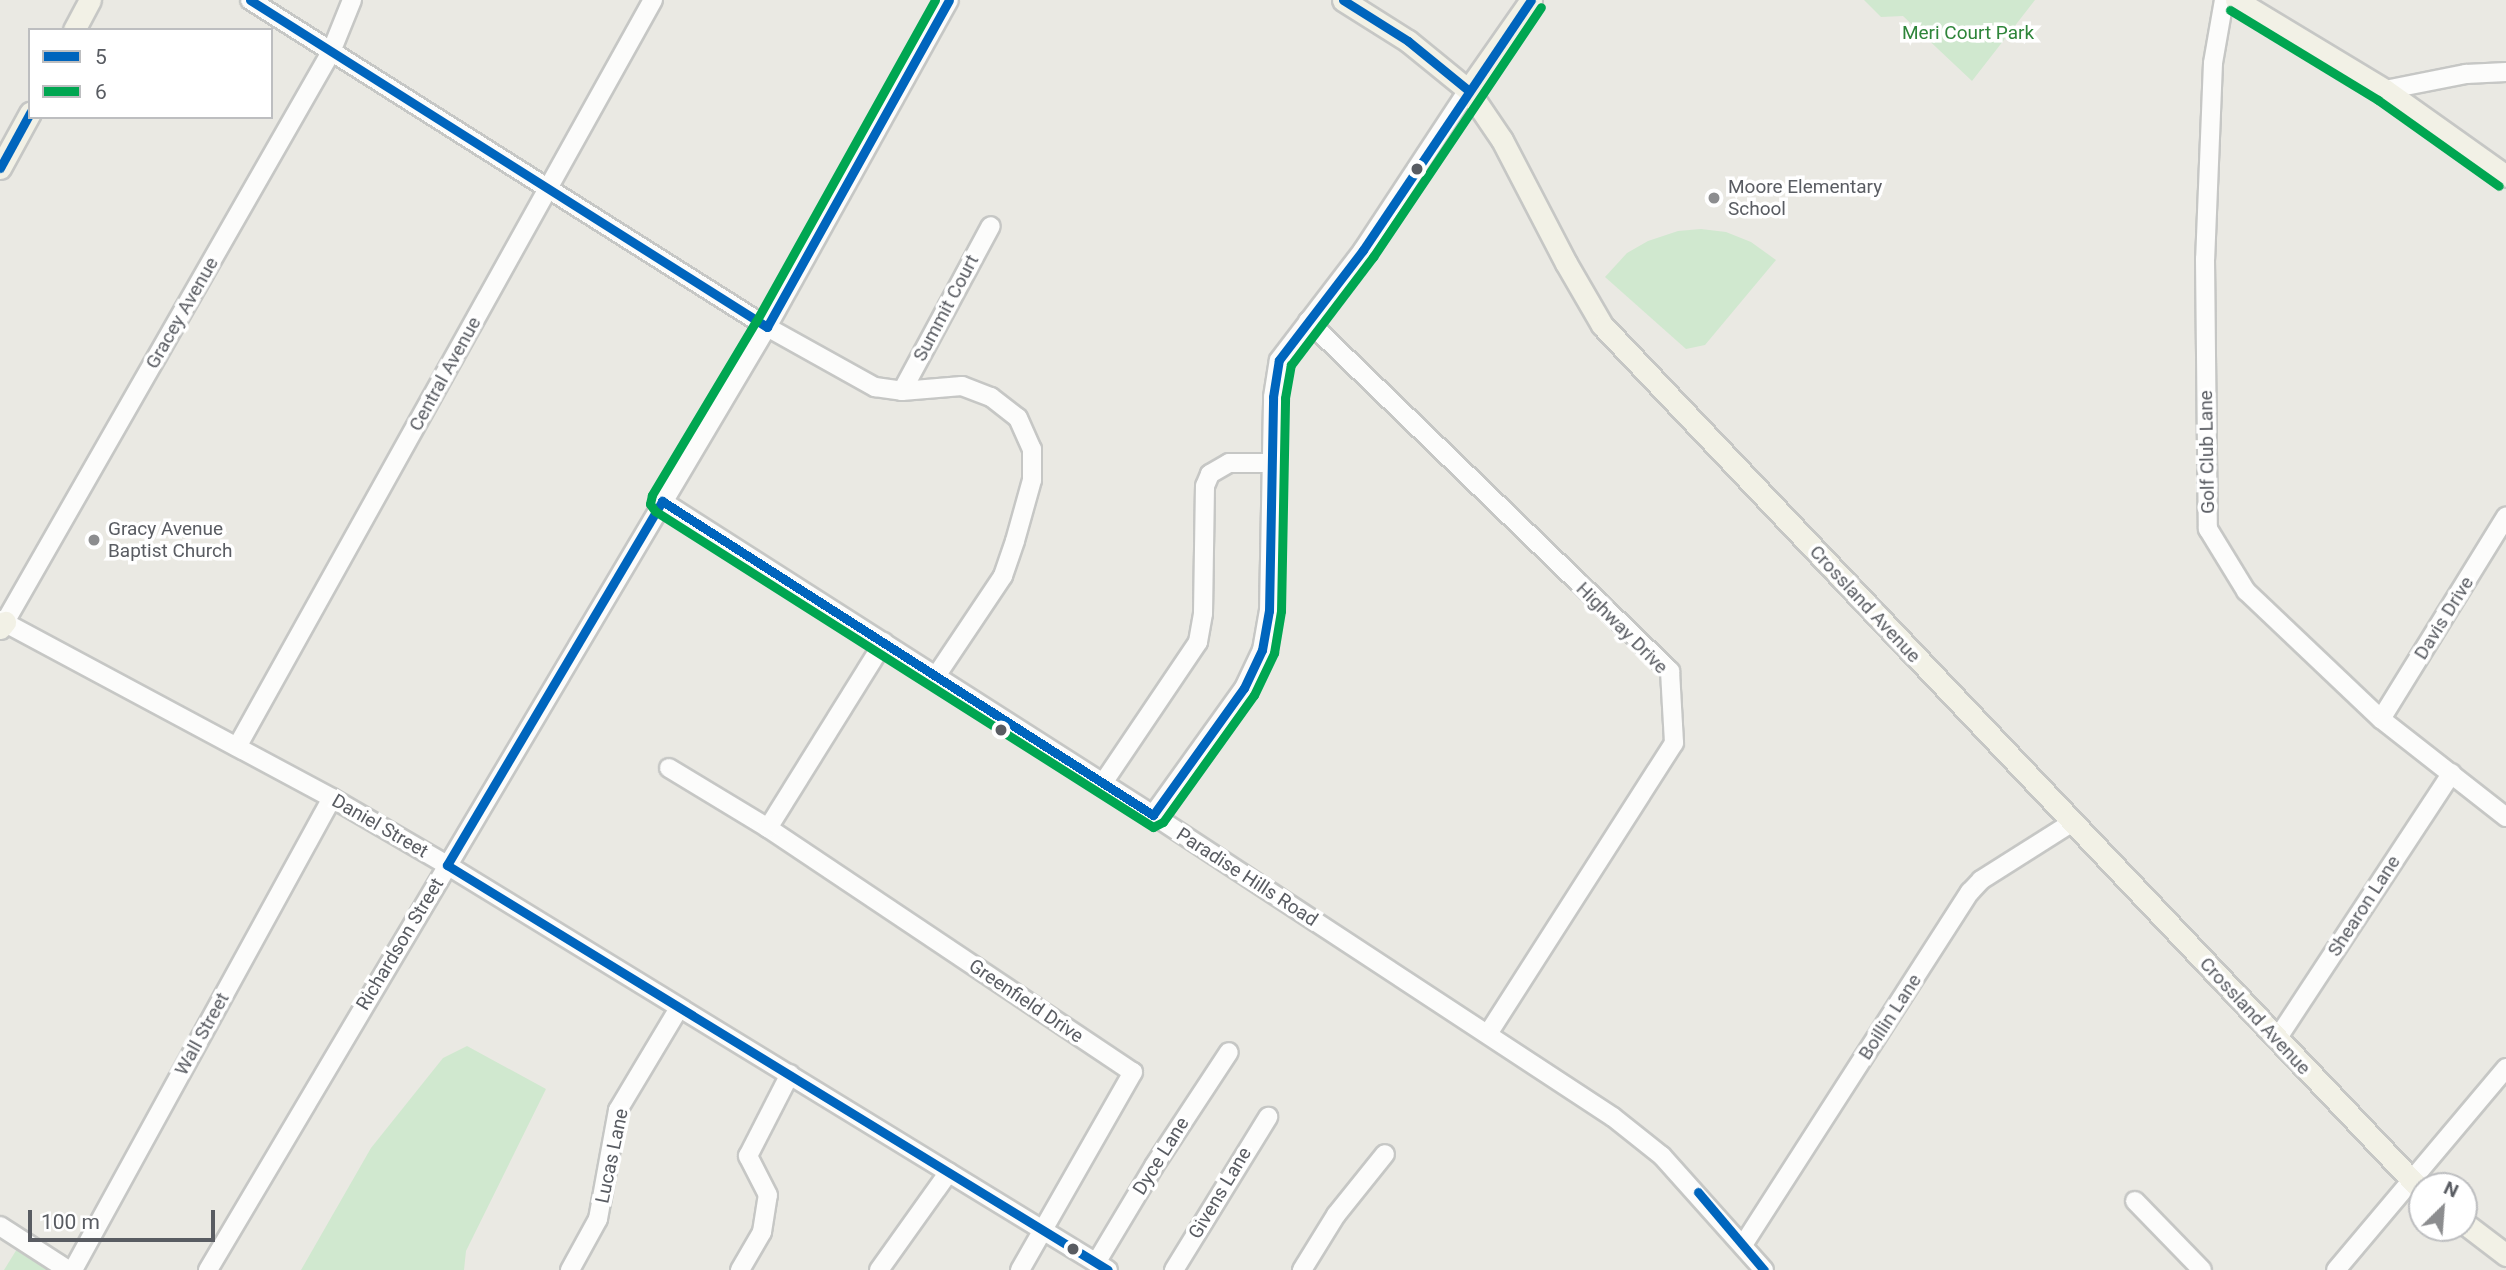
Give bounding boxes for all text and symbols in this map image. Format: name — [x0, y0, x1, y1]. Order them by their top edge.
park label: Meri Court Park — [1902, 22, 2034, 44]
legend — [28, 28, 273, 119]
text: 5 — [95, 45, 107, 69]
text: 6 — [95, 80, 107, 104]
unlabelled marker — [1410, 162, 1424, 176]
place label: Moore Elementary School — [1728, 176, 1882, 220]
marker: Moore Elementary School — [1706, 190, 1722, 206]
street label: Summit Court — [908, 251, 984, 365]
street label: Gracey Avenue — [141, 253, 223, 373]
street label: Central Avenue — [404, 313, 486, 435]
street label: Golf Club Lane — [2195, 390, 2219, 514]
place label: Gracy Avenue Baptist Church — [108, 518, 232, 562]
marker: Gracy Avenue Baptist Church — [86, 532, 102, 548]
street label: Crossland Avenue — [1805, 541, 1925, 667]
street label: Davis Drive — [2410, 572, 2478, 664]
street label: Highway Drive — [1571, 577, 1673, 679]
unlabelled marker — [994, 723, 1008, 737]
street label: Daniel Street — [328, 789, 432, 863]
street label: Paradise Hills Road — [1172, 823, 1322, 931]
street label: Shearon Lane — [2323, 851, 2405, 961]
street label: Richardson Street — [352, 874, 448, 1014]
street label: Crossland Avenue — [2195, 953, 2315, 1079]
street label: Greenfield Drive — [964, 954, 1088, 1048]
street label: Boillin Lane — [1854, 970, 1926, 1064]
street label: Wall Street — [170, 989, 234, 1079]
street label: Lucas Lane — [591, 1107, 633, 1205]
street label: Dyce Lane — [1128, 1113, 1194, 1199]
street label: Givens Lane — [1184, 1143, 1256, 1243]
north arrow — [2408, 1172, 2478, 1242]
text: N — [2440, 1176, 2462, 1203]
scale bar — [32, 1196, 219, 1240]
text: 100 m — [41, 1210, 100, 1234]
unlabelled marker — [1066, 1242, 1080, 1256]

